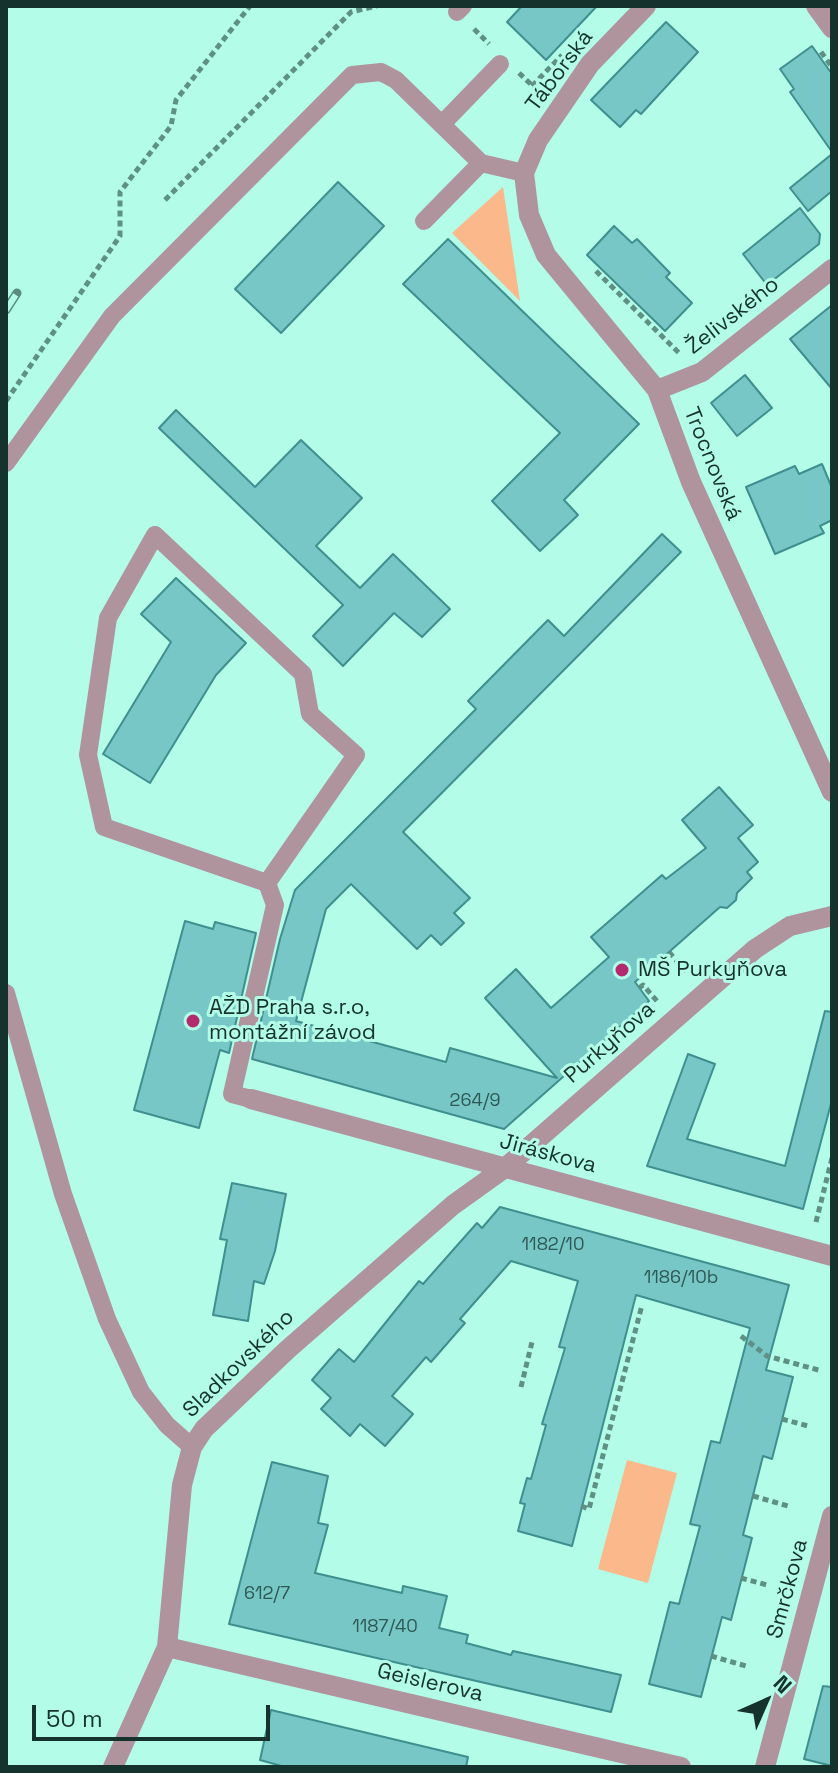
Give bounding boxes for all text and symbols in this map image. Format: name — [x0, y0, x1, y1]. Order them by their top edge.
street label: Táborská — [521, 25, 599, 117]
street label: Želivského — [681, 272, 785, 360]
street label: Trocnovská — [677, 403, 747, 525]
place label: MŠ Purkyňova — [638, 957, 787, 983]
marker: MŠ Purkyňova — [613, 961, 631, 979]
place label: AŽD Praha s.r.o, montážní závod — [209, 995, 376, 1046]
street label: Purkyňova — [559, 997, 661, 1089]
marker: AŽD Praha s.r.o, montážní závod — [184, 1012, 202, 1030]
house number: 264/9 — [450, 1090, 500, 1112]
street label: Jiráskova — [497, 1128, 599, 1180]
house number: 1182/10 — [522, 1234, 584, 1256]
house number: 1186/10b — [644, 1267, 718, 1289]
street label: Sladkovského — [178, 1304, 300, 1424]
street label: Smrčkova — [762, 1536, 814, 1642]
house number: 612/7 — [244, 1583, 290, 1605]
house number: 1187/40 — [352, 1616, 418, 1638]
street label: Geislerova — [374, 1658, 486, 1708]
north arrow — [726, 1661, 806, 1741]
text: N — [768, 1669, 798, 1699]
scale bar — [36, 1689, 274, 1739]
text: 50 m — [46, 1703, 103, 1734]

